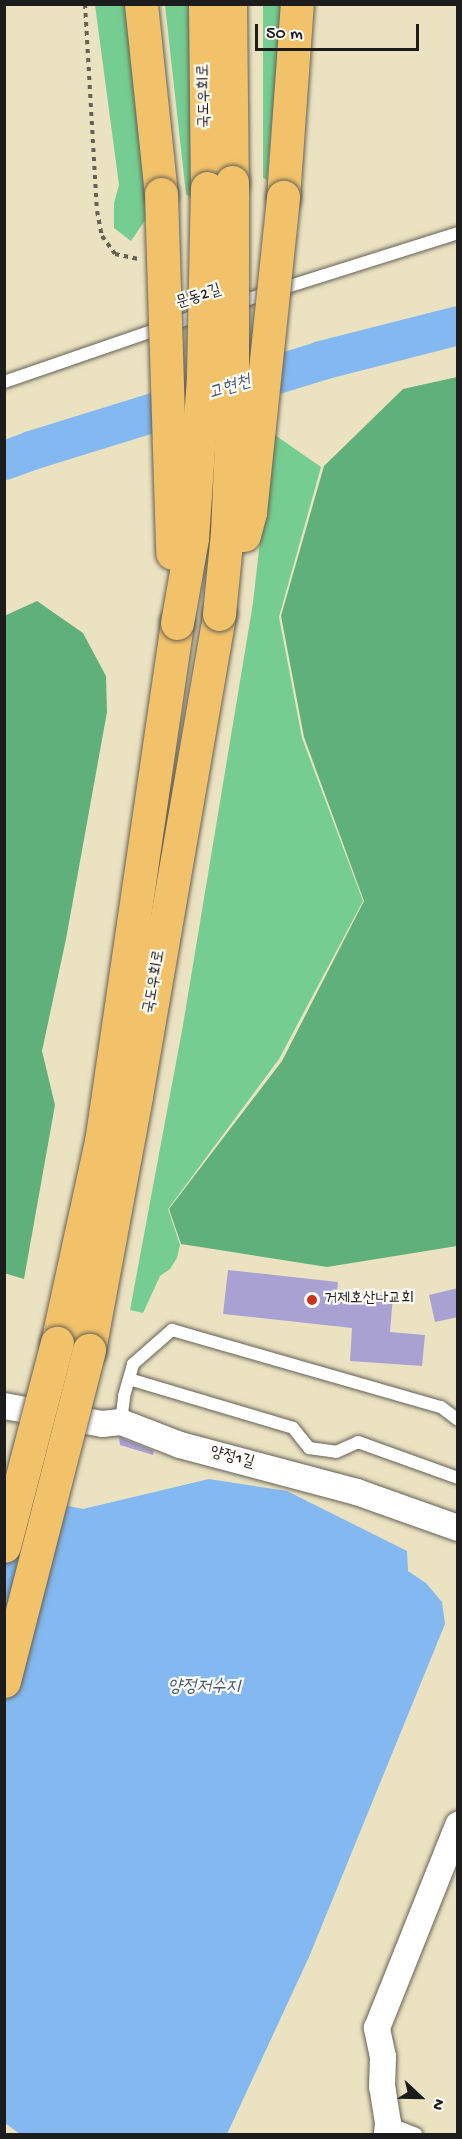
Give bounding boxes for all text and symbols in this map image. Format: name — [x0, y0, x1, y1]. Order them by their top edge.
scale bar — [258, 12, 422, 50]
text: 50 m — [266, 24, 303, 45]
street label: 국도우회로 — [196, 64, 216, 128]
street label: 문동2길 — [174, 282, 224, 314]
water label: 고현천 — [206, 372, 254, 406]
street label: 국도우회로 — [141, 949, 171, 1015]
place label: 거제호산나교회 — [324, 1290, 414, 1310]
marker: 거제호산나교회 — [305, 1293, 319, 1307]
street label: 양정1길 — [208, 1444, 256, 1474]
water label: 양정저수지 — [168, 1677, 240, 1699]
north arrow — [390, 2067, 450, 2127]
text: N — [426, 2096, 448, 2112]

